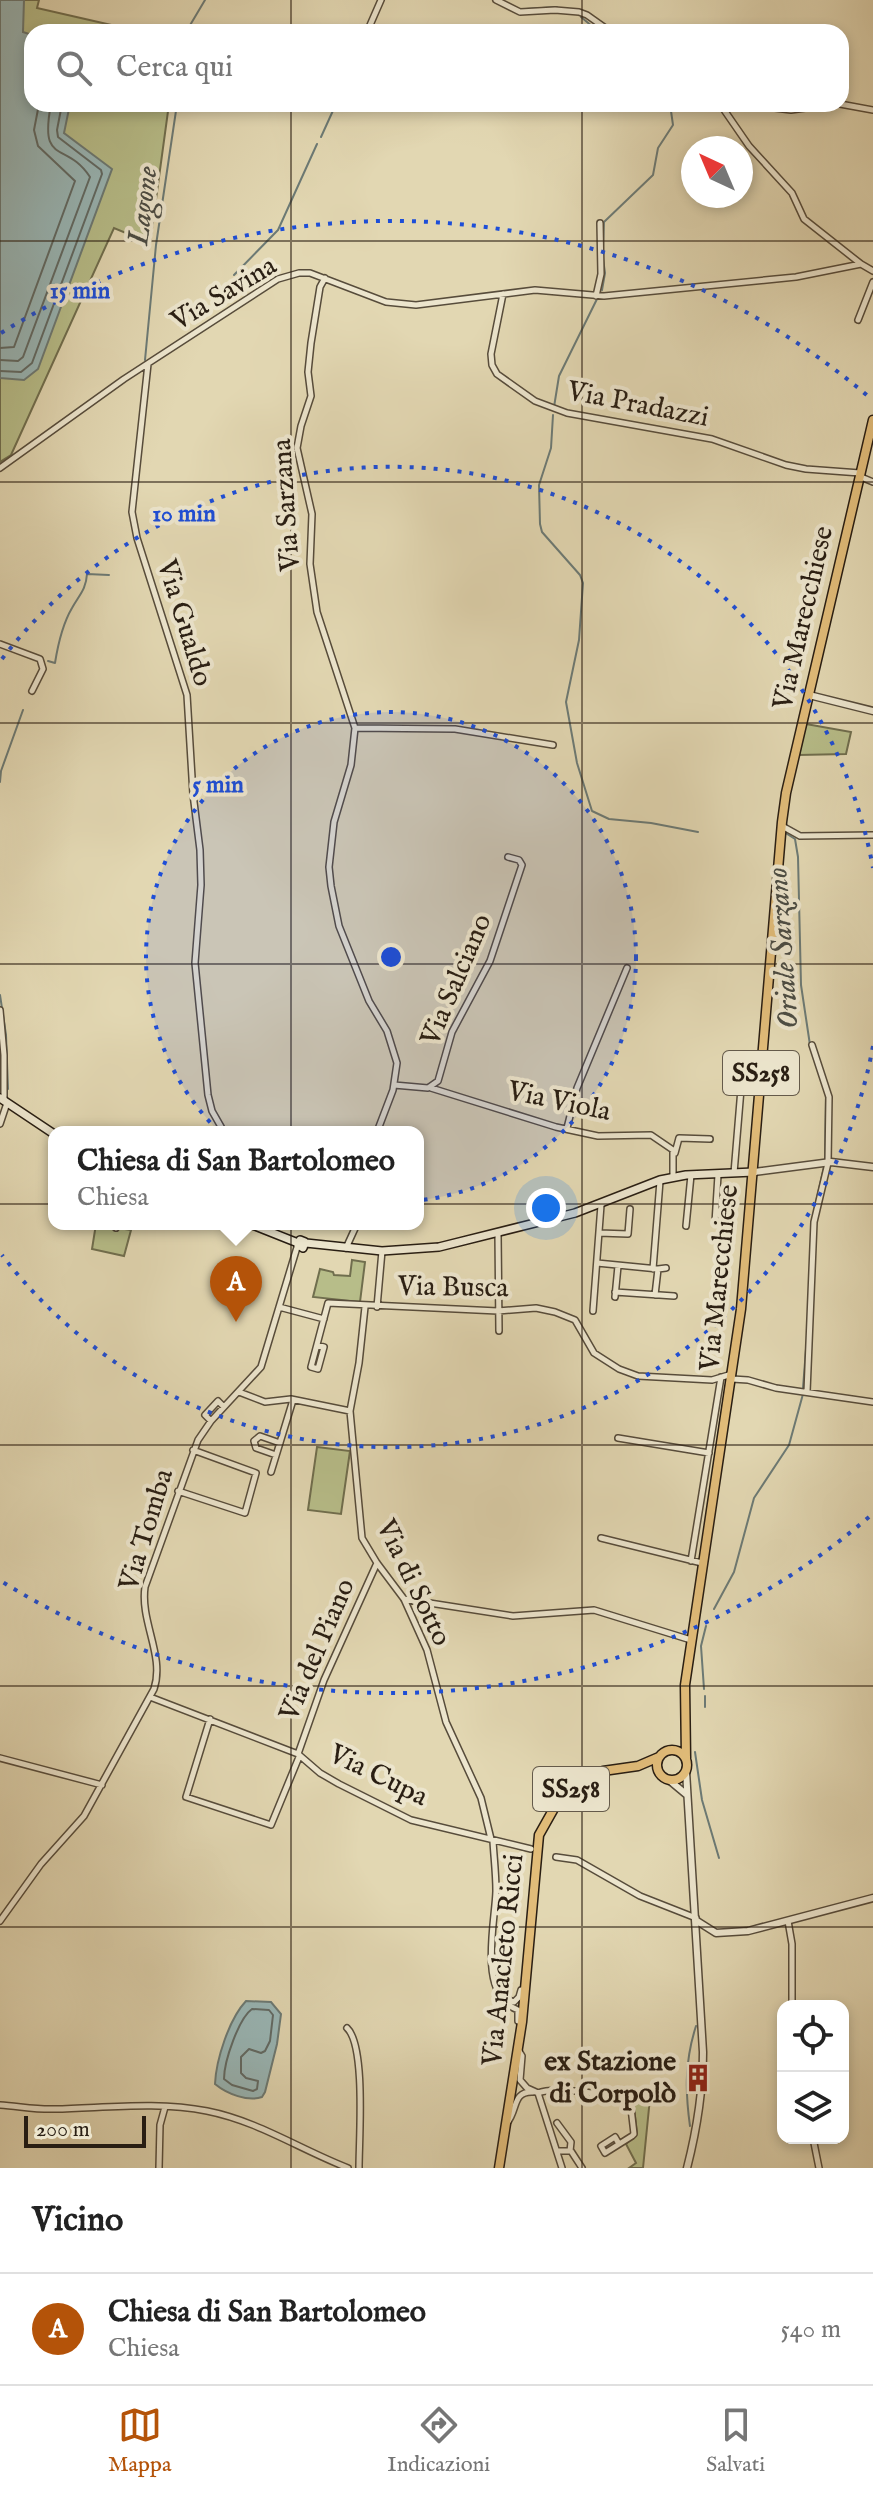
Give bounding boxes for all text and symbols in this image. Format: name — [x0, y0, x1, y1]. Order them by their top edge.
search box — [24, 24, 849, 112]
icon: search — [52, 46, 96, 90]
text: Cerca qui — [116, 49, 233, 87]
north arrow — [681, 136, 753, 208]
water label: Lagone — [120, 164, 168, 249]
street label: Via Savina — [164, 248, 284, 340]
text: 15 min — [50, 276, 111, 307]
street label: Via Pradazzi — [563, 374, 712, 436]
street label: Via Sarzana — [265, 437, 309, 573]
text: 10 min — [152, 499, 216, 530]
street label: Via Marecchiese — [766, 523, 842, 714]
street label: Via Gualdo — [148, 555, 220, 691]
text: 5 min — [192, 770, 244, 801]
water label: Oriale Sarzano — [759, 866, 809, 1030]
street label: Via Salciano — [413, 909, 500, 1052]
centre of rings — [377, 943, 405, 971]
road number: SS258 — [723, 1051, 799, 1095]
street label: Via Viola — [503, 1074, 615, 1130]
popup — [48, 1126, 424, 1230]
text: Chiesa di San Bartolomeo — [77, 1143, 395, 1181]
text: Chiesa — [77, 1181, 149, 1214]
street label: Via Marecchiese — [693, 1183, 747, 1374]
your location — [526, 1188, 566, 1228]
pin: A — [210, 1256, 262, 1322]
street label: Via Busca — [396, 1270, 510, 1306]
street label: Via Tomba — [112, 1464, 182, 1596]
street label: Via di Sotto — [367, 1513, 459, 1652]
street label: Via del Piano — [272, 1573, 364, 1727]
street label: Via Cupa — [322, 1737, 434, 1815]
road number: SS258 — [533, 1767, 609, 1811]
street label: Via Anacleto Ricci — [475, 1852, 533, 2069]
map controls — [777, 2000, 849, 2144]
button: locate — [777, 2000, 849, 2072]
place label: ex Stazione di Corpolò — [544, 2045, 676, 2112]
building icon: ex Stazione di Corpolò — [683, 2063, 713, 2093]
button: layers — [777, 2072, 849, 2144]
scale bar — [24, 2112, 146, 2148]
text: 200 m — [36, 2116, 90, 2144]
text: Vicino — [32, 2199, 123, 2242]
text: Chiesa di San Bartolomeo — [108, 2294, 426, 2332]
text: A — [49, 2313, 67, 2346]
text: 540 m — [780, 2313, 841, 2346]
text: Chiesa — [108, 2332, 180, 2365]
tab: Mappa — [108, 2403, 171, 2479]
tab: Indicazioni — [387, 2403, 490, 2479]
tab: Salvati — [706, 2403, 765, 2479]

